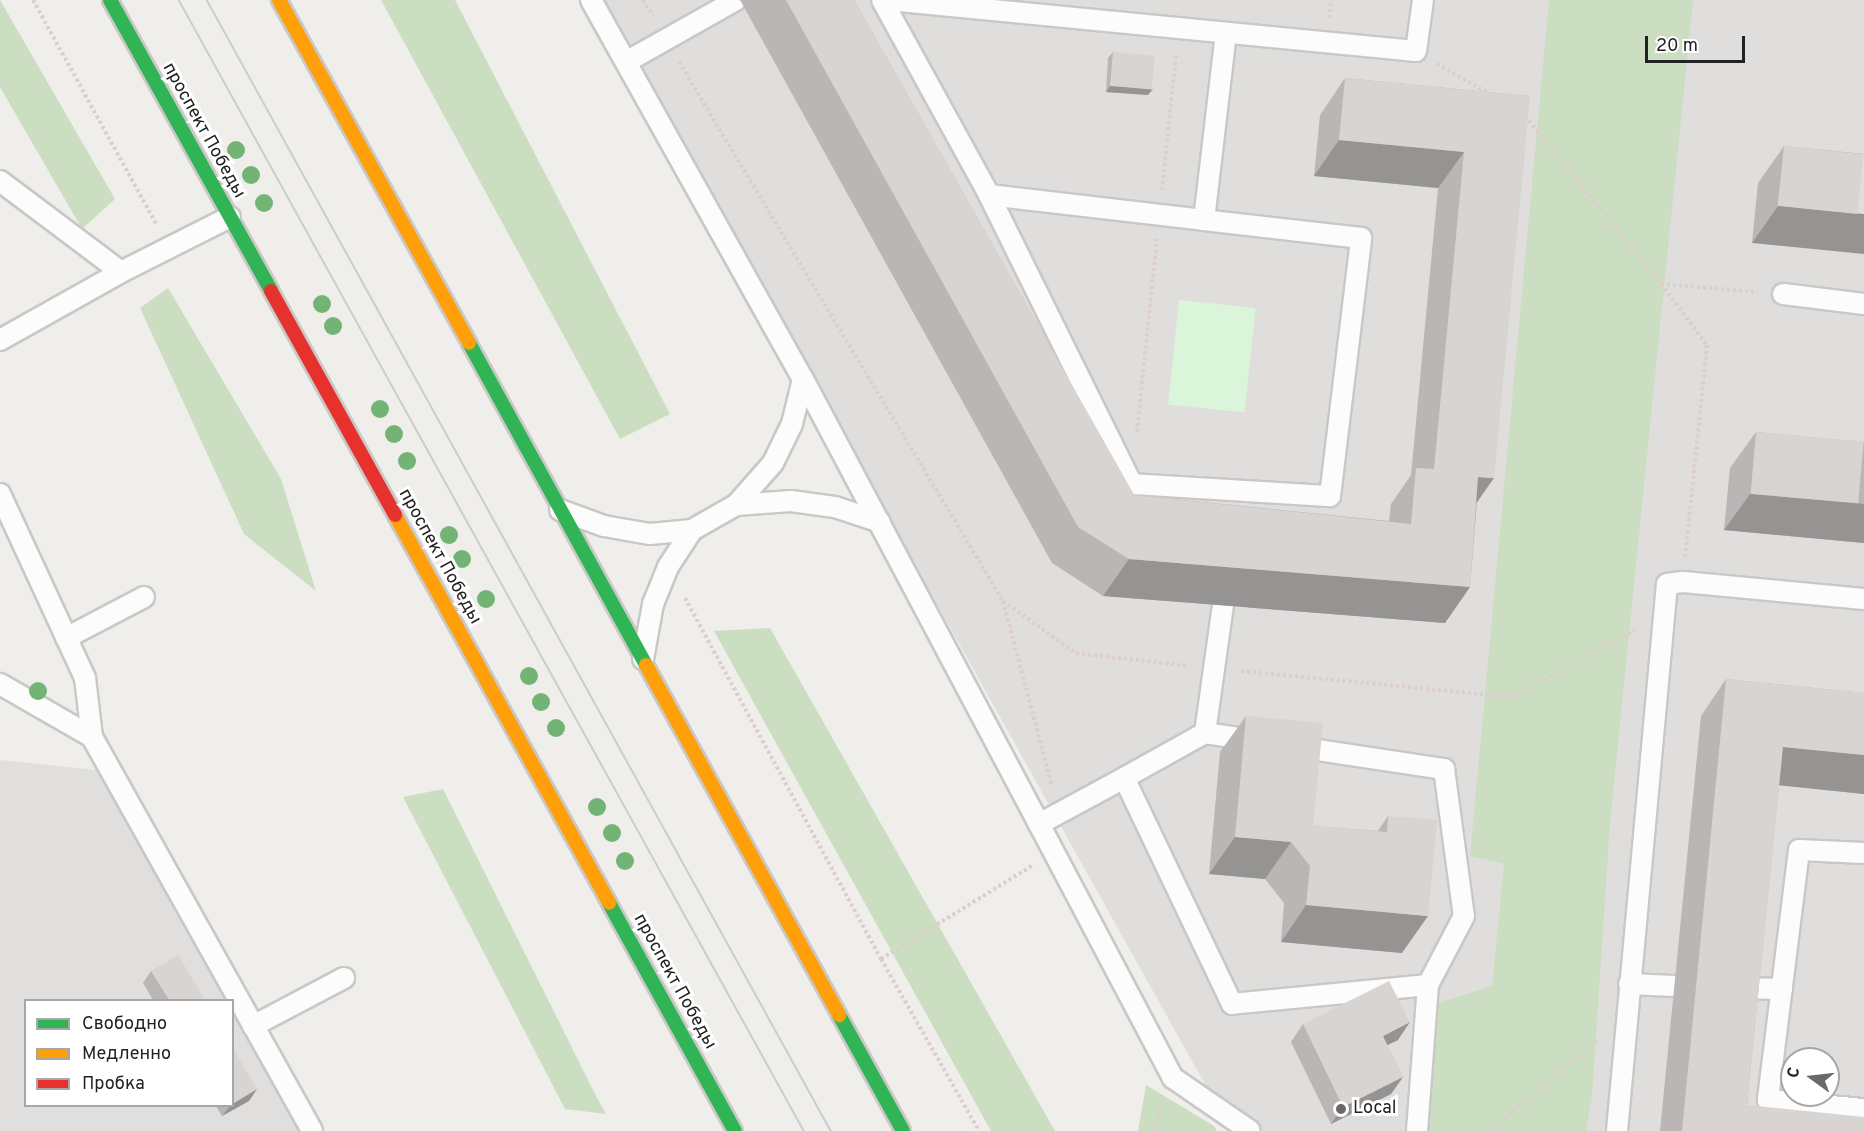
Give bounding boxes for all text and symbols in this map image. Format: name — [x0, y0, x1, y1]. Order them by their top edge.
scale bar — [1648, 24, 1748, 62]
text: 20 m — [1656, 35, 1698, 58]
street label: проспект Победы — [157, 59, 249, 203]
street label: проспект Победы — [393, 485, 485, 629]
street label: проспект Победы — [628, 910, 720, 1054]
legend — [24, 999, 234, 1107]
text: Свободно — [82, 1013, 167, 1036]
text: Медленно — [82, 1043, 171, 1066]
north arrow — [1780, 1047, 1840, 1107]
text: С — [1784, 1065, 1806, 1080]
text: Пробка — [82, 1073, 145, 1096]
place label: Local — [1353, 1098, 1396, 1120]
marker: Local — [1334, 1102, 1348, 1116]

